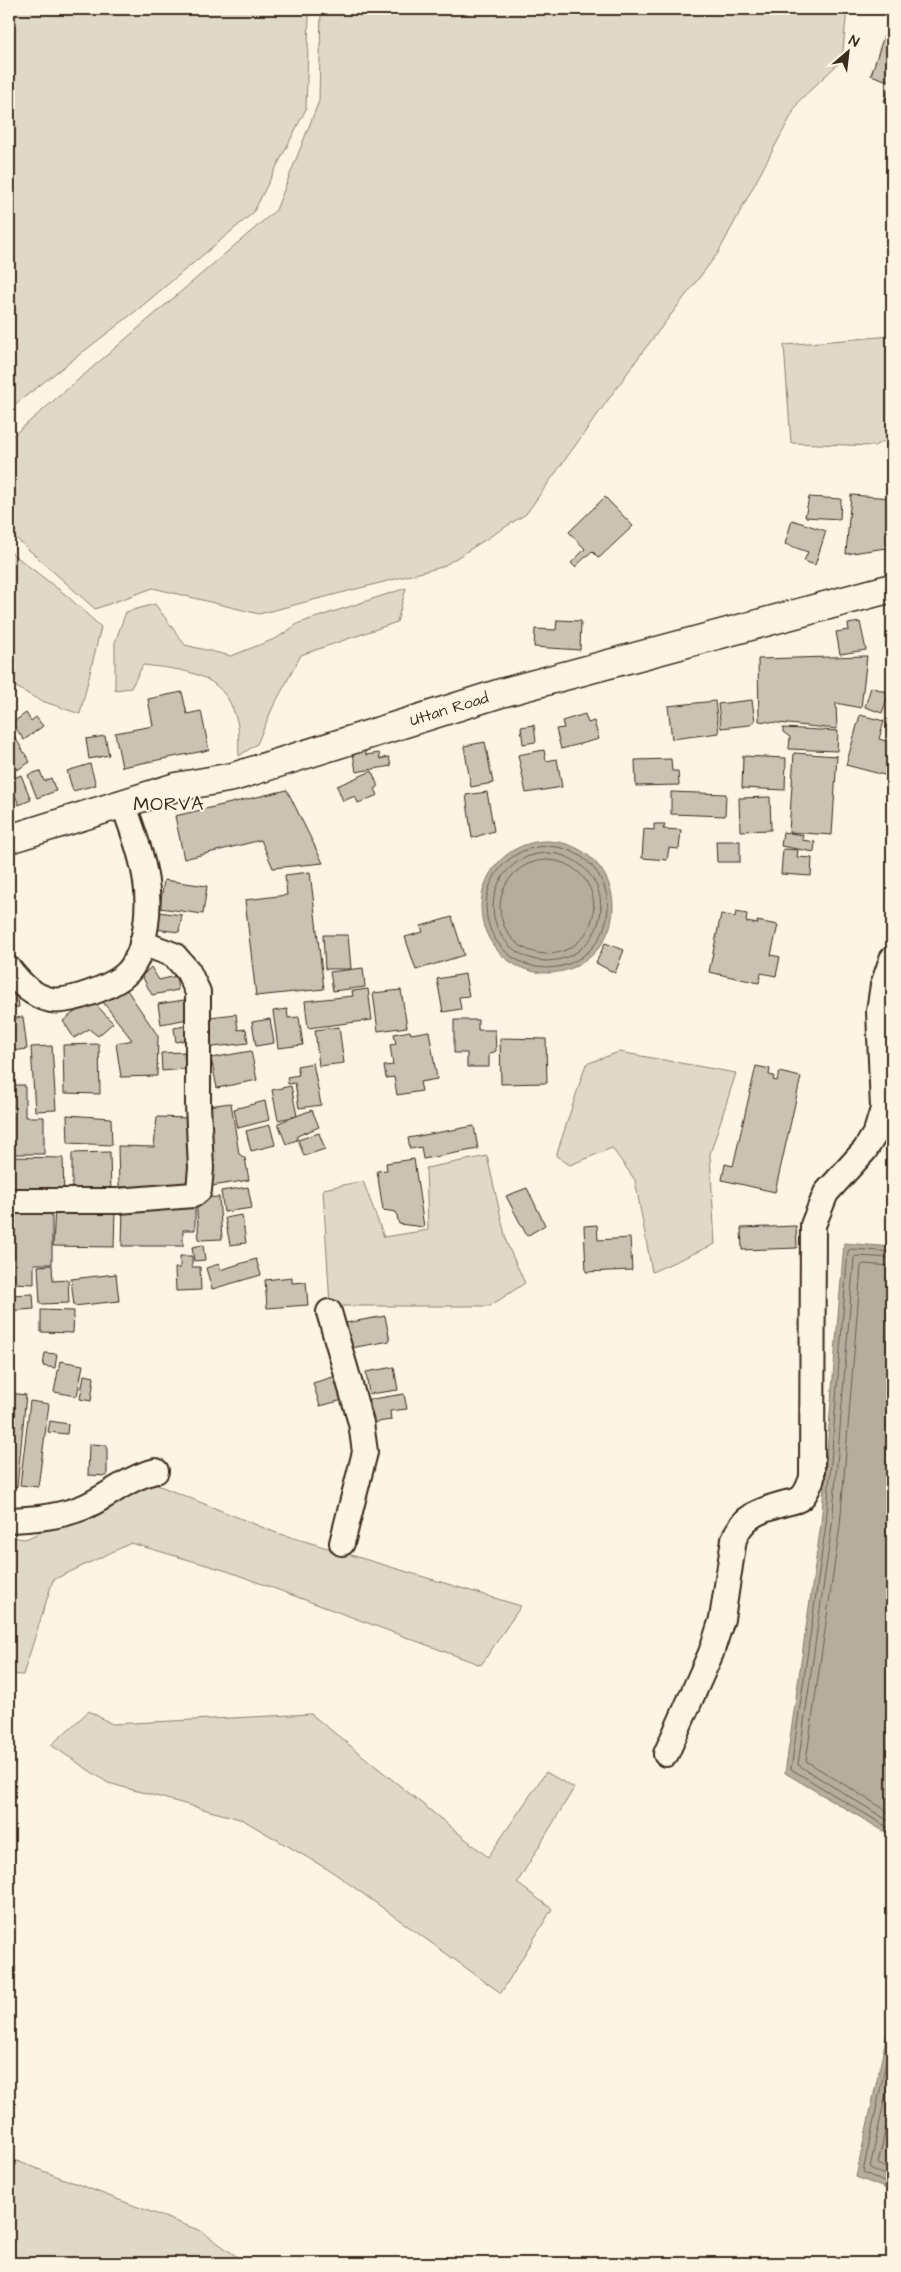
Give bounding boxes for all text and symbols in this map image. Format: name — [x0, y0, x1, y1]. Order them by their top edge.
north arrow — [824, 28, 874, 78]
text: N — [845, 31, 862, 52]
street label: Uttan Road — [407, 687, 491, 731]
district label: MORVA — [133, 791, 205, 818]

